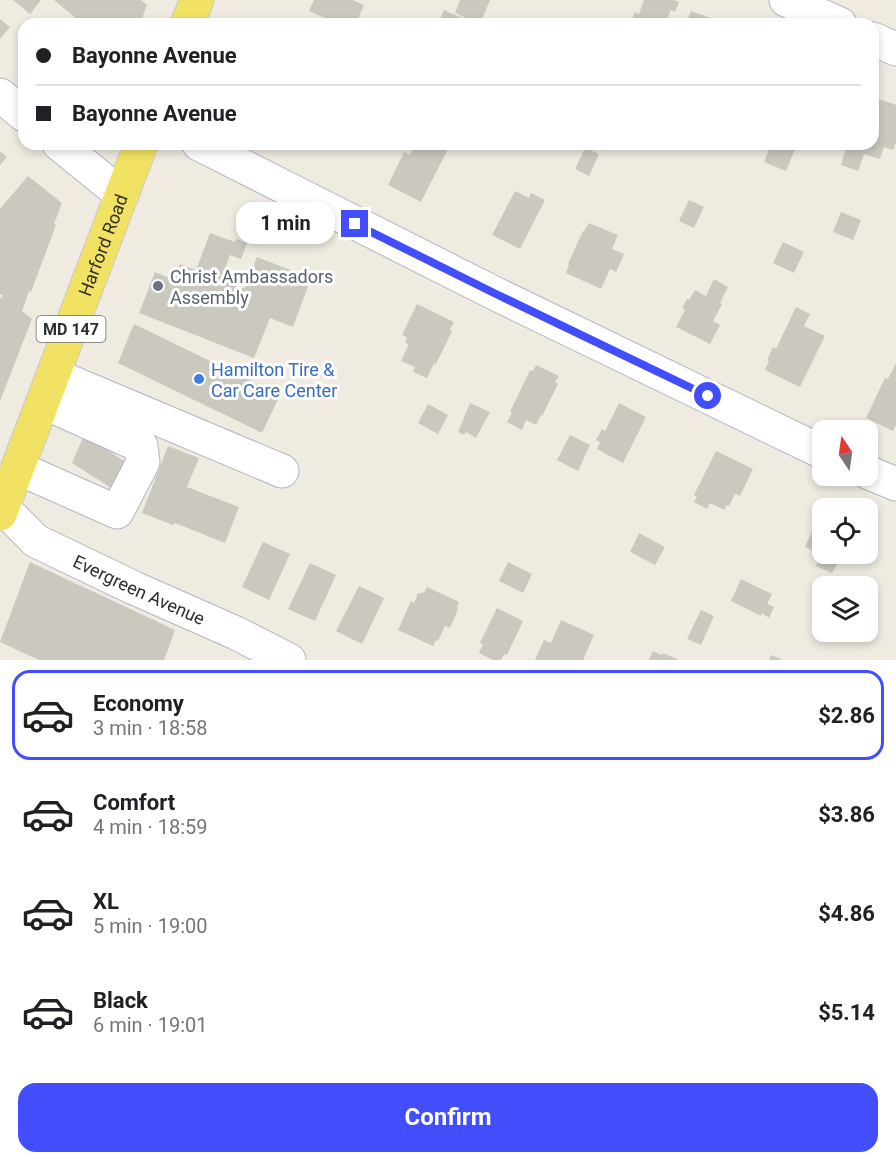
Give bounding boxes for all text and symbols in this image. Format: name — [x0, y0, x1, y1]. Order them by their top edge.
text: Bayonne Avenue — [72, 43, 237, 68]
text: Bayonne Avenue — [72, 101, 237, 126]
street label: Harford Road — [74, 191, 131, 299]
callout: 1 min — [235, 203, 334, 245]
route end — [341, 210, 368, 237]
text: 1 min — [260, 211, 311, 235]
place label: Christ Ambassadors Assembly — [170, 266, 333, 308]
marker: Christ Ambassadors Assembly — [151, 279, 165, 293]
road number: MD 147 — [36, 316, 106, 342]
place label: Hamilton Tire & Car Care Center — [211, 359, 337, 401]
marker: Hamilton Tire & Car Care Center — [192, 372, 206, 386]
route start — [694, 382, 721, 409]
north arrow — [812, 420, 878, 486]
map controls — [812, 420, 878, 642]
button: locate — [812, 498, 878, 564]
street label: Evergreen Avenue — [70, 550, 208, 629]
button: layers — [812, 576, 878, 642]
icon: car — [21, 688, 75, 742]
text: Economy — [93, 691, 184, 716]
text: $2.86 — [818, 703, 875, 728]
text: 3 min · 18:58 — [93, 716, 208, 740]
icon: car — [21, 787, 75, 841]
text: Comfort — [93, 790, 175, 815]
text: $3.86 — [818, 802, 875, 827]
text: 4 min · 18:59 — [93, 815, 208, 839]
icon: car — [21, 886, 75, 940]
text: XL — [93, 889, 119, 914]
text: $4.86 — [818, 901, 875, 926]
text: 5 min · 19:00 — [93, 914, 208, 938]
icon: car — [21, 985, 75, 1039]
text: Black — [93, 988, 148, 1013]
text: $5.14 — [818, 1000, 875, 1025]
text: 6 min · 19:01 — [93, 1013, 208, 1037]
button: Confirm — [18, 1083, 878, 1152]

